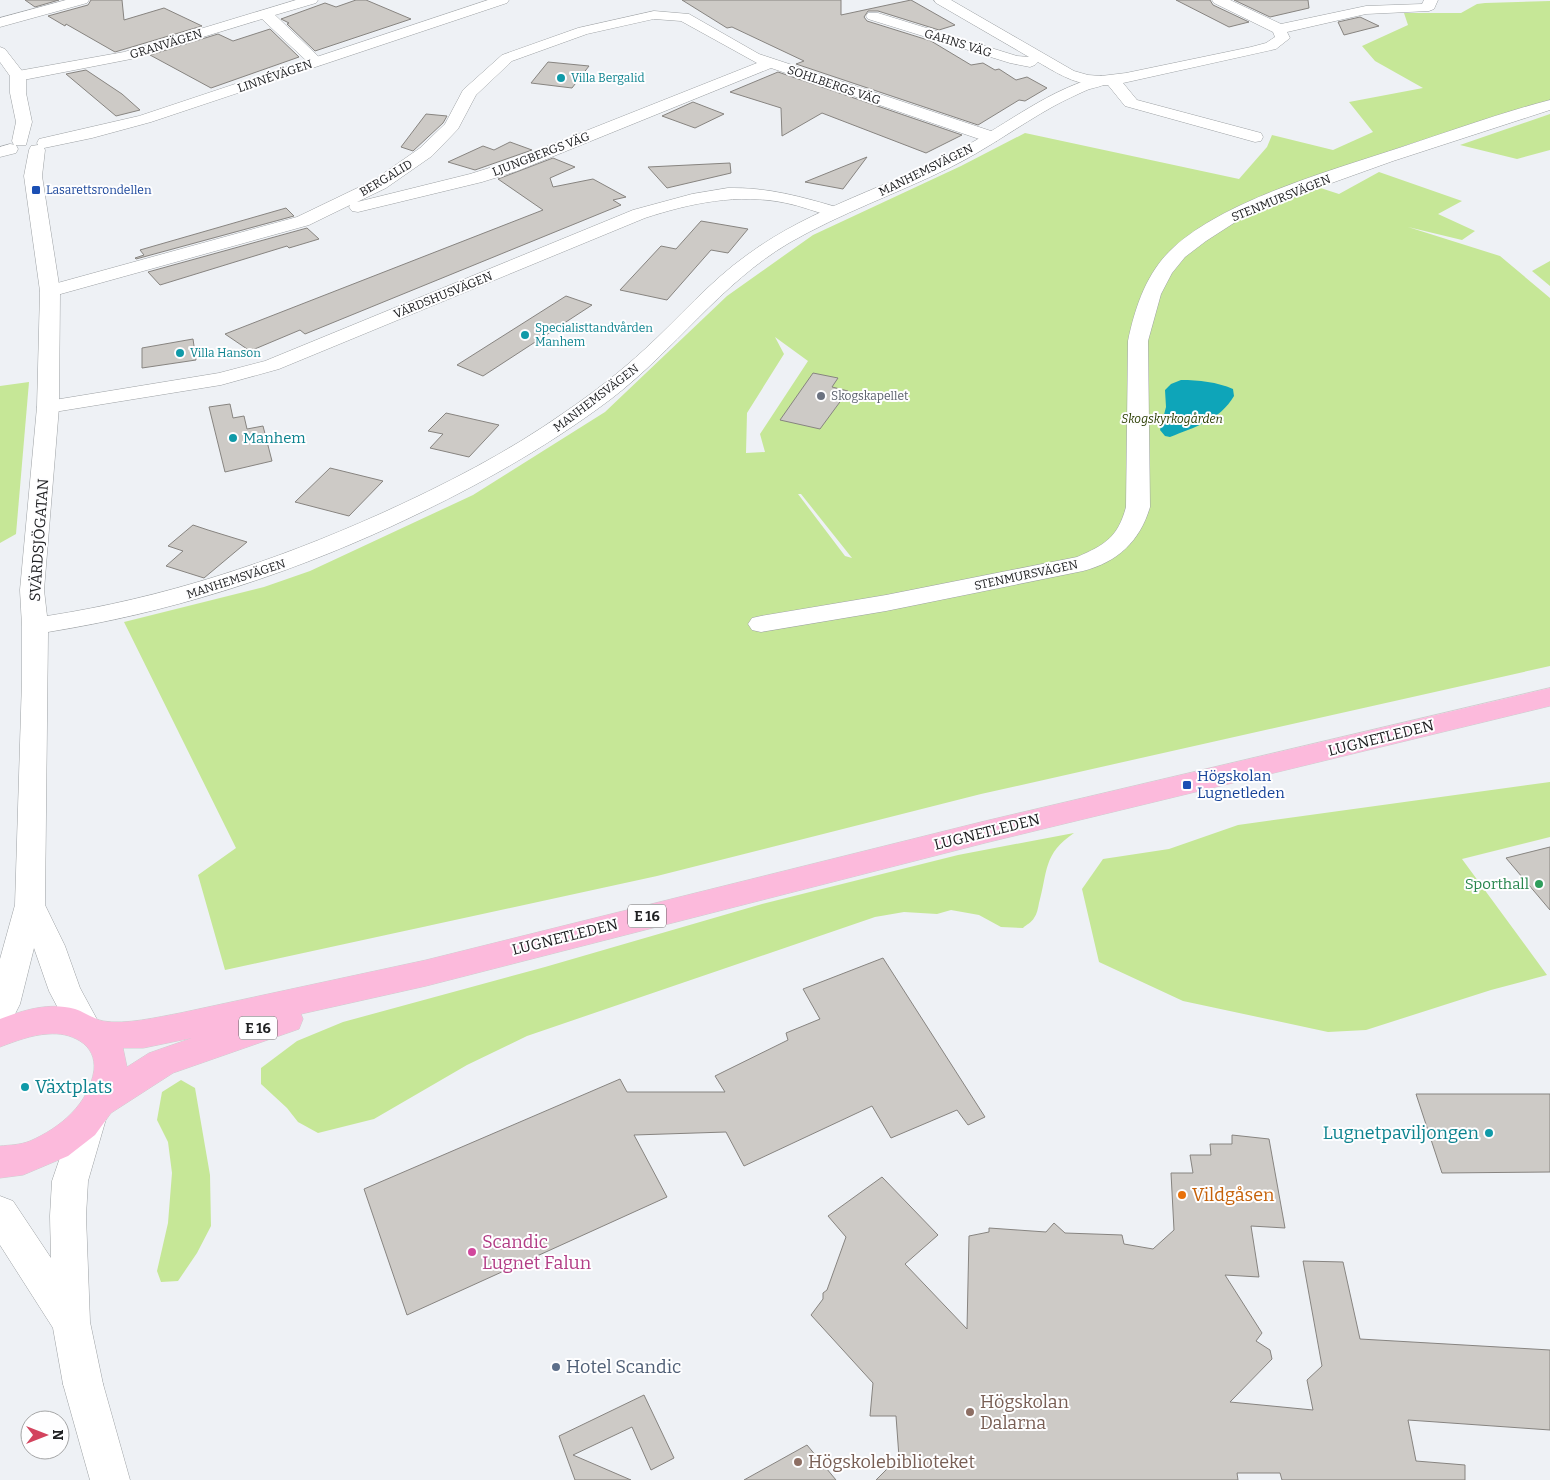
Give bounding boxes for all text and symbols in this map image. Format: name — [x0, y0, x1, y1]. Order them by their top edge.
street label: GRANVÄGEN — [128, 25, 204, 62]
street label: GAHNS VÄG — [923, 25, 994, 60]
street label: LINNÉVÄGEN — [235, 56, 315, 95]
street label: SOHLBERGS VÄG — [786, 62, 883, 108]
place label: Villa Bergalid — [571, 71, 645, 85]
marker: Villa Bergalid — [555, 72, 567, 84]
street label: LJUNGBERGS VÄG — [490, 128, 592, 179]
street label: MANHEMSVÄGEN — [876, 140, 976, 199]
street label: BERGALID — [357, 157, 415, 199]
street label: STENMURSVÄGEN — [1229, 171, 1333, 224]
place label: Lasarettsrondellen — [46, 183, 152, 197]
marker: Lasarettsrondellen — [30, 184, 42, 196]
street label: VÄRDSHUSVÄGEN — [391, 268, 495, 321]
place label: Specialisttandvården Manhem — [535, 321, 653, 349]
marker: Specialisttandvården Manhem — [519, 329, 531, 341]
place label: Villa Hanson — [190, 346, 261, 360]
marker: Villa Hanson — [174, 347, 186, 359]
street label: MANHEMSVÄGEN — [550, 360, 642, 435]
place label: Skogskapellet — [831, 389, 909, 403]
marker: Skogskapellet — [815, 390, 827, 402]
park label: Skogskyrkogården — [1121, 412, 1223, 426]
place label: Manhem — [243, 429, 306, 447]
marker: Manhem — [227, 432, 239, 444]
street label: SVÄRDSJÖGATAN — [26, 478, 52, 602]
street label: MANHEMSVÄGEN — [184, 555, 288, 602]
street label: STENMURSVÄGEN — [973, 556, 1080, 593]
street label: LUGNETLEDEN — [1326, 716, 1436, 760]
place label: Högskolan Lugnetleden — [1197, 767, 1285, 802]
marker: Högskolan Lugnetleden — [1181, 779, 1193, 791]
street label: LUGNETLEDEN — [932, 810, 1042, 854]
place label: Sporthall — [1465, 875, 1529, 893]
marker: Sporthall — [1533, 878, 1545, 890]
road number: E 16 — [628, 904, 666, 928]
street label: LUGNETLEDEN — [510, 915, 620, 959]
road number: E 16 — [239, 1016, 277, 1040]
place label: Växtplats — [35, 1076, 112, 1098]
marker: Växtplats — [19, 1081, 31, 1093]
place label: Lugnetpaviljongen — [1323, 1122, 1480, 1144]
marker: Lugnetpaviljongen — [1483, 1127, 1495, 1139]
place label: Vildgåsen — [1192, 1184, 1275, 1206]
marker: Vildgåsen — [1176, 1189, 1188, 1201]
place label: Scandic Lugnet Falun — [482, 1231, 592, 1274]
marker: Scandic Lugnet Falun — [466, 1246, 478, 1258]
place label: Hotel Scandic — [566, 1356, 681, 1378]
marker: Hotel Scandic — [550, 1361, 562, 1373]
place label: Högskolan Dalarna — [980, 1391, 1070, 1434]
marker: Högskolan Dalarna — [964, 1406, 976, 1418]
north arrow — [20, 1410, 70, 1460]
text: N — [49, 1430, 66, 1441]
place label: Högskolebiblioteket — [808, 1451, 975, 1473]
marker: Högskolebiblioteket — [792, 1456, 804, 1468]

